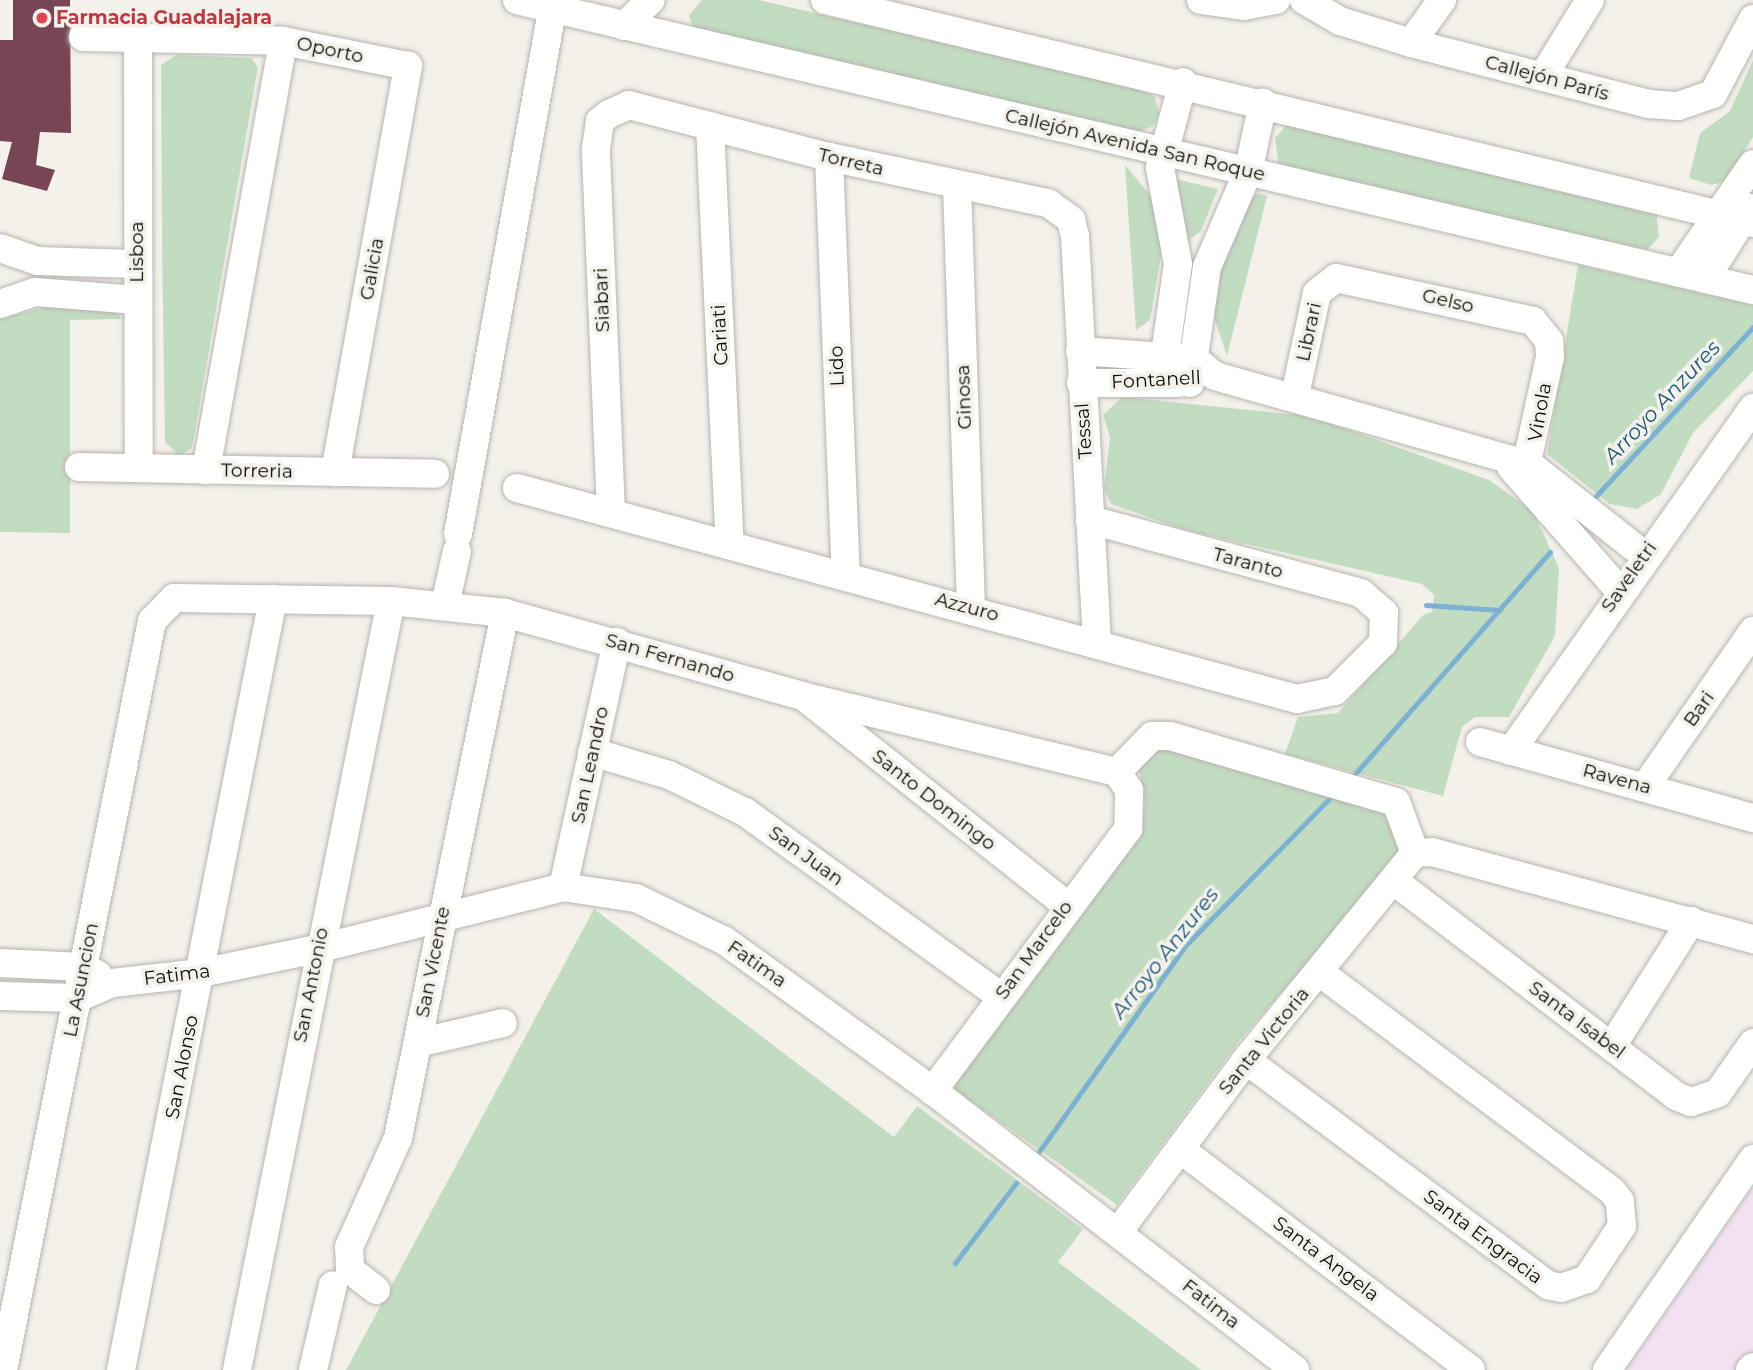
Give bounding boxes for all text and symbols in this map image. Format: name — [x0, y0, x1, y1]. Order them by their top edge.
place label: Farmacia Guadalajara — [56, 7, 272, 29]
marker: Farmacia Guadalajara — [34, 10, 50, 26]
street label: Oporto — [294, 32, 366, 68]
street label: Callejón París — [1482, 50, 1612, 106]
street label: Callejón Avenida San Roque — [1003, 104, 1267, 186]
street label: Torreta — [816, 143, 886, 181]
street label: Lisboa — [126, 221, 148, 283]
street label: Galicia — [355, 236, 389, 302]
street label: Siabari — [589, 267, 615, 333]
street label: Gelso — [1420, 284, 1476, 318]
street label: Librari — [1292, 300, 1326, 364]
street label: Cariati — [707, 304, 733, 366]
water label: Arroyo Anzures — [1598, 335, 1726, 469]
street label: Lido — [825, 345, 849, 387]
street label: Ginosa — [951, 364, 977, 430]
street label: Fontanell — [1111, 366, 1201, 394]
street label: Vinola — [1524, 381, 1556, 443]
street label: Tessal — [1071, 402, 1097, 460]
street label: Torreria — [221, 459, 293, 483]
street label: Saveletri — [1596, 537, 1662, 617]
street label: Taranto — [1210, 543, 1286, 583]
street label: Azzuro — [933, 588, 1001, 626]
street label: San Fernando — [603, 629, 737, 687]
street label: Bari — [1679, 687, 1719, 731]
street label: San Leandro — [566, 704, 614, 826]
street label: Santo Domingo — [868, 745, 1000, 855]
street label: Ravena — [1580, 759, 1654, 799]
street label: San Juan — [764, 821, 848, 891]
water label: Arroyo Anzures — [1106, 882, 1224, 1024]
street label: San Marcelo — [991, 896, 1077, 1004]
street label: San Vicente — [411, 905, 455, 1019]
street label: La Asuncion — [59, 921, 103, 1039]
street label: San Antonio — [289, 926, 333, 1044]
street label: Fatima — [723, 935, 791, 993]
street label: Fatima — [142, 960, 212, 990]
street label: Santa Isabel — [1524, 976, 1630, 1064]
street label: Santa Victoria — [1214, 983, 1314, 1099]
street label: San Alonso — [161, 1013, 203, 1121]
street label: Santa Engracia — [1419, 1185, 1547, 1289]
street label: Santa Angela — [1269, 1212, 1383, 1306]
street label: Fatima — [1178, 1274, 1244, 1334]

